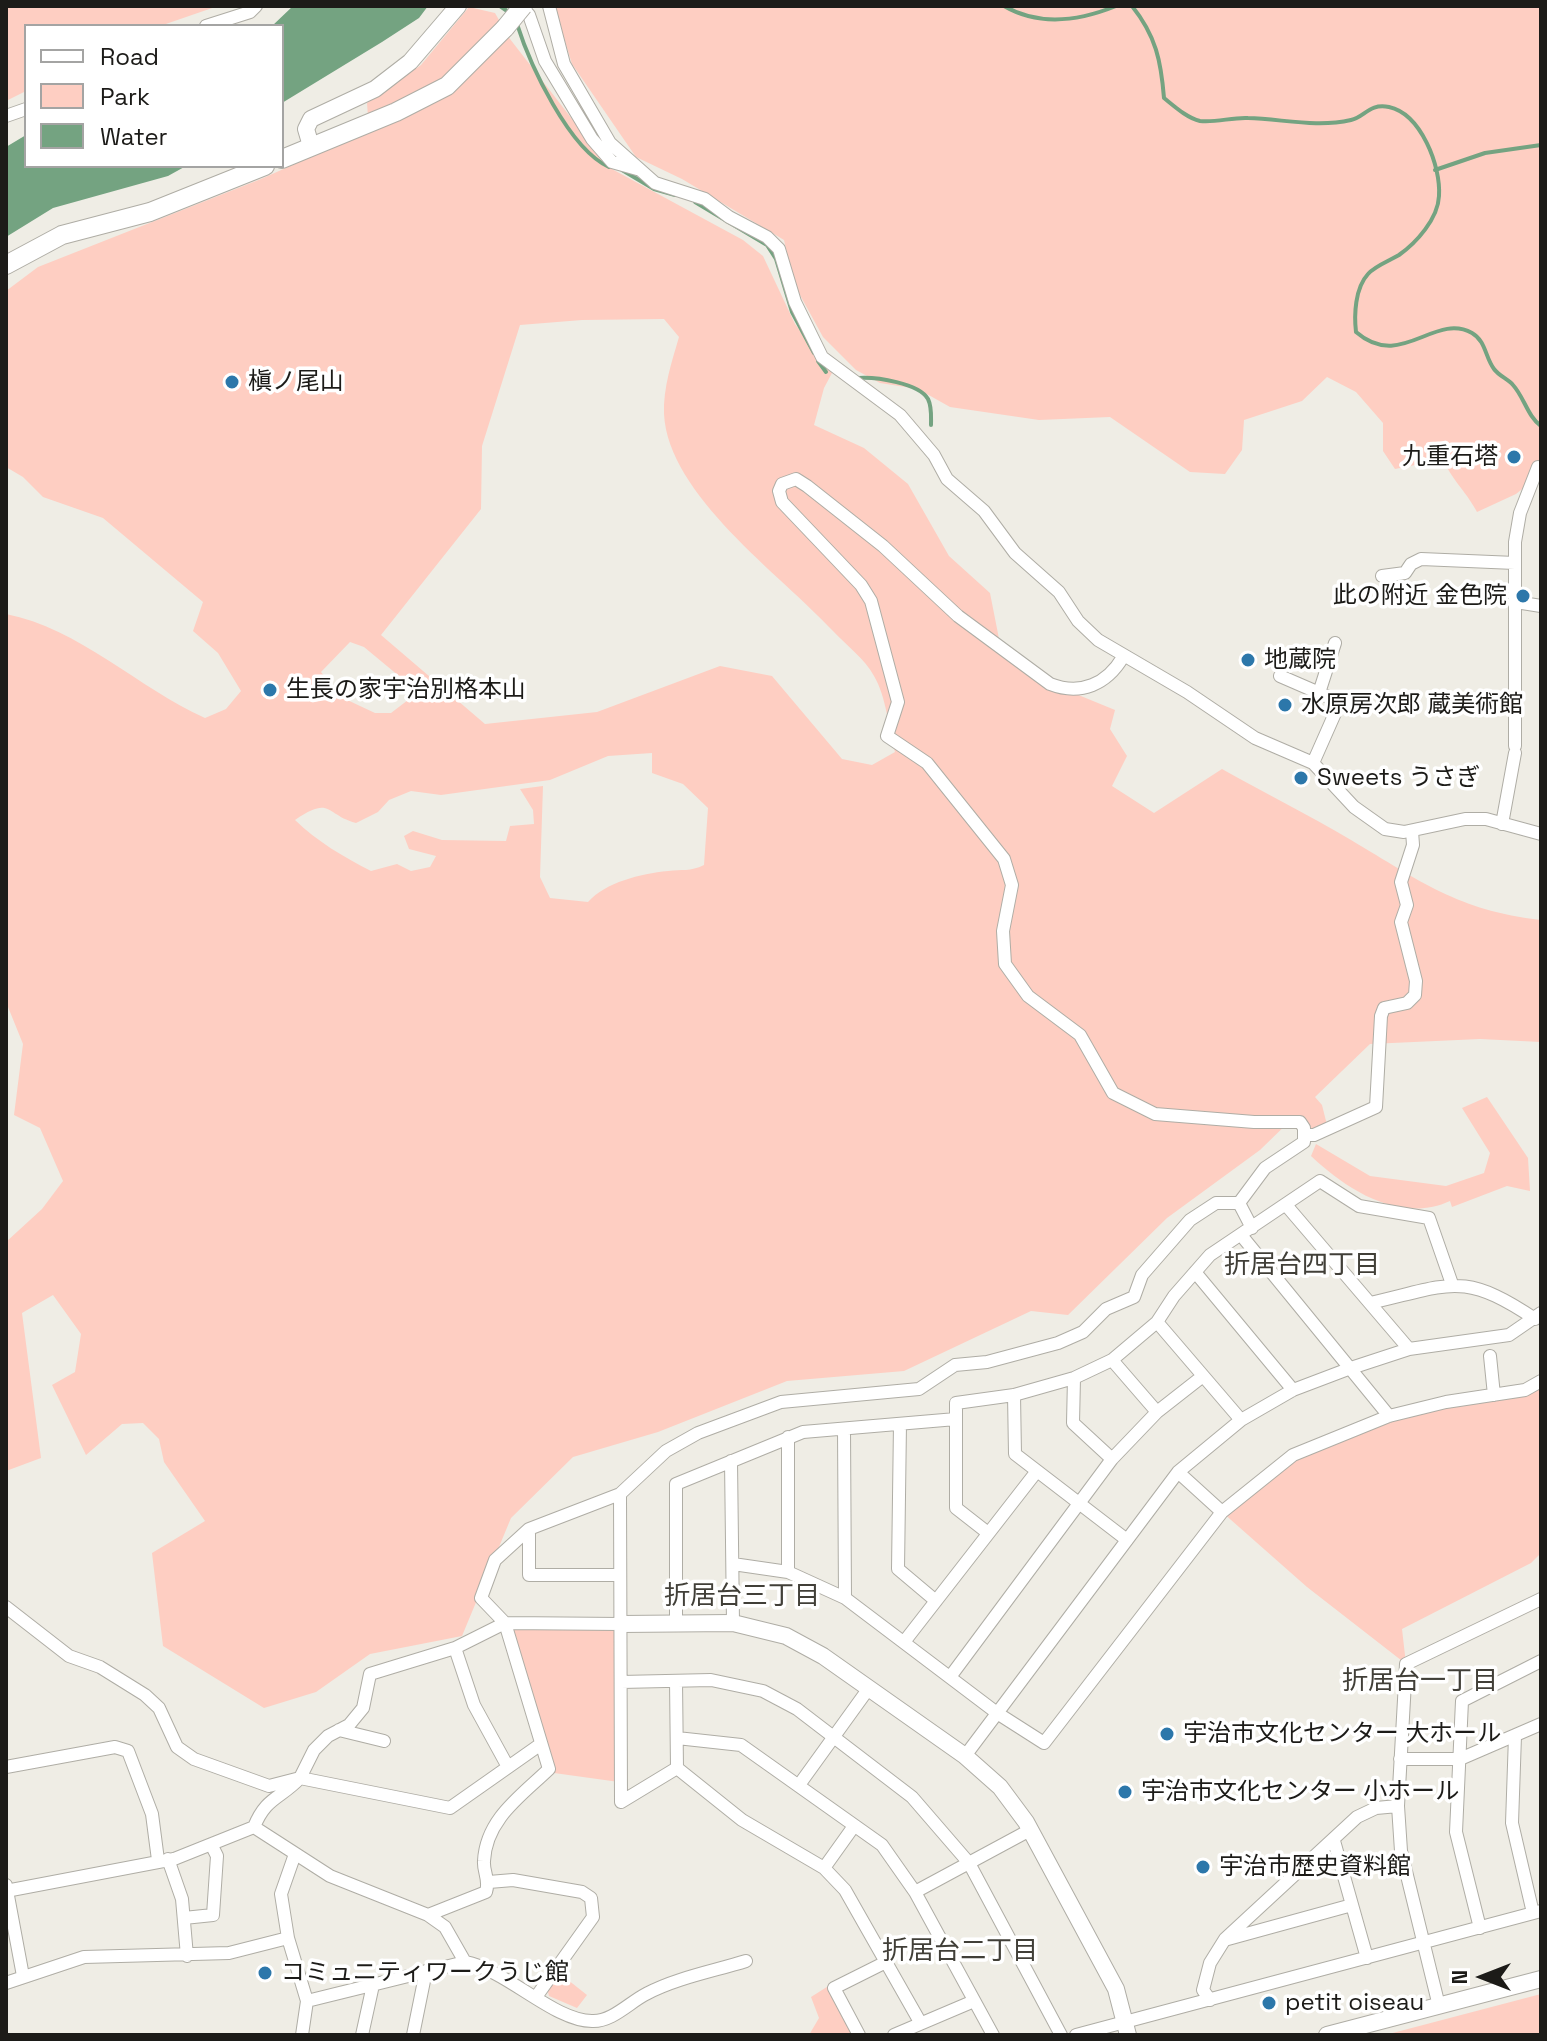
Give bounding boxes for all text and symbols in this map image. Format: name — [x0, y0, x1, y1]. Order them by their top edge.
legend — [24, 24, 284, 168]
text: Road — [100, 41, 159, 72]
text: Park — [100, 81, 150, 112]
text: Water — [100, 121, 168, 152]
place label: 槇ノ尾山 — [248, 368, 344, 396]
marker: 槇ノ尾山 — [223, 373, 241, 391]
place label: 九重石塔 — [1402, 443, 1498, 471]
marker: 九重石塔 — [1505, 448, 1523, 466]
place label: 此の附近 金色院 — [1333, 582, 1507, 610]
marker: 此の附近 金色院 — [1514, 587, 1532, 605]
place label: 地蔵院 — [1264, 646, 1336, 674]
marker: 地蔵院 — [1239, 651, 1257, 669]
place label: 生長の家宇治別格本山 — [286, 676, 526, 704]
marker: 生長の家宇治別格本山 — [261, 681, 279, 699]
place label: 水原房次郎 蔵美術館 — [1301, 691, 1523, 719]
marker: 水原房次郎 蔵美術館 — [1276, 696, 1294, 714]
place label: Sweets うさぎ — [1317, 764, 1481, 792]
marker: Sweets うさぎ — [1292, 769, 1310, 787]
district label: 折居台四丁目 — [1224, 1250, 1380, 1282]
district label: 折居台三丁目 — [664, 1581, 820, 1613]
district label: 折居台一丁目 — [1342, 1666, 1498, 1698]
place label: 宇治市文化センター 大ホール — [1183, 1720, 1501, 1748]
marker: 宇治市文化センター 大ホール — [1158, 1725, 1176, 1743]
place label: 宇治市文化センター 小ホール — [1141, 1778, 1459, 1806]
marker: 宇治市文化センター 小ホール — [1116, 1783, 1134, 1801]
place label: 宇治市歴史資料館 — [1219, 1853, 1411, 1881]
marker: 宇治市歴史資料館 — [1194, 1858, 1212, 1876]
district label: 折居台二丁目 — [882, 1936, 1038, 1968]
north arrow — [1443, 1937, 1523, 2017]
place label: コミュニティワークうじ館 — [281, 1959, 569, 1987]
marker: コミュニティワークうじ館 — [256, 1964, 274, 1982]
text: N — [1445, 1970, 1473, 1984]
place label: petit oiseau — [1285, 1989, 1424, 2017]
marker: petit oiseau — [1260, 1994, 1278, 2012]

